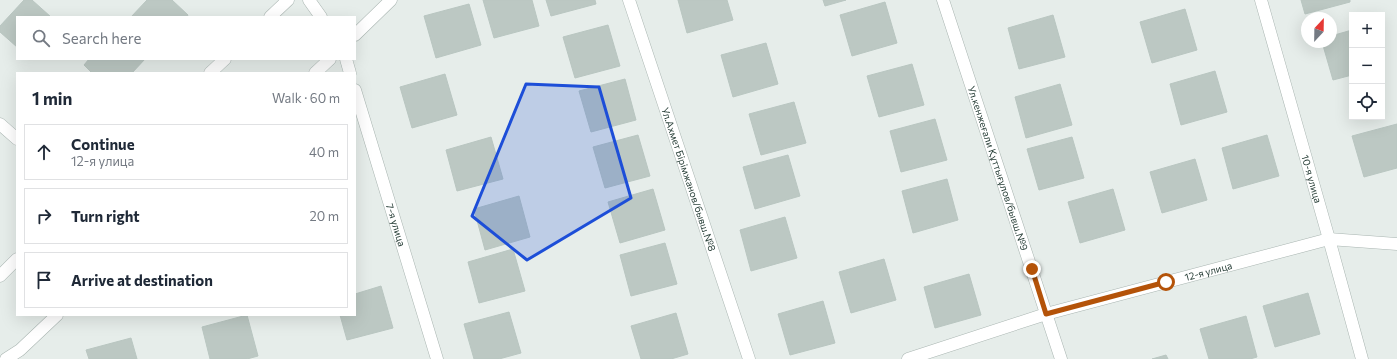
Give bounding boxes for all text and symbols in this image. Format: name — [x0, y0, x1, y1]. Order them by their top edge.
north arrow — [1301, 12, 1337, 48]
map controls — [1349, 12, 1385, 120]
button: + — [1349, 12, 1385, 48]
search box — [16, 16, 356, 60]
icon: search — [30, 27, 52, 49]
text: Search here — [62, 29, 141, 47]
button: − — [1349, 48, 1385, 84]
street label: Ул.кенжеғали Құттығұлов/бывш.№9 — [966, 84, 1031, 252]
button: locate — [1349, 84, 1385, 120]
text: 1 min — [32, 88, 72, 109]
text: Walk · 60 m — [272, 90, 340, 106]
street label: Ул.Ахмет Бірімжанов/бывш.№8 — [659, 106, 719, 253]
text: Continue — [71, 135, 135, 153]
icon: ahead — [33, 141, 55, 163]
text: 40 m — [309, 144, 339, 160]
text: 12-я улица — [71, 153, 134, 169]
street label: 10-я улица — [1299, 153, 1324, 204]
street label: 7-я улица — [384, 202, 408, 248]
icon: right — [33, 205, 55, 227]
text: Turn right — [71, 207, 140, 225]
text: 20 m — [310, 208, 339, 224]
street label: 12-я улица — [1183, 259, 1233, 283]
route end — [1023, 260, 1041, 278]
icon: arrive — [33, 269, 55, 291]
text: Arrive at destination — [71, 271, 213, 289]
route start — [1157, 273, 1175, 291]

